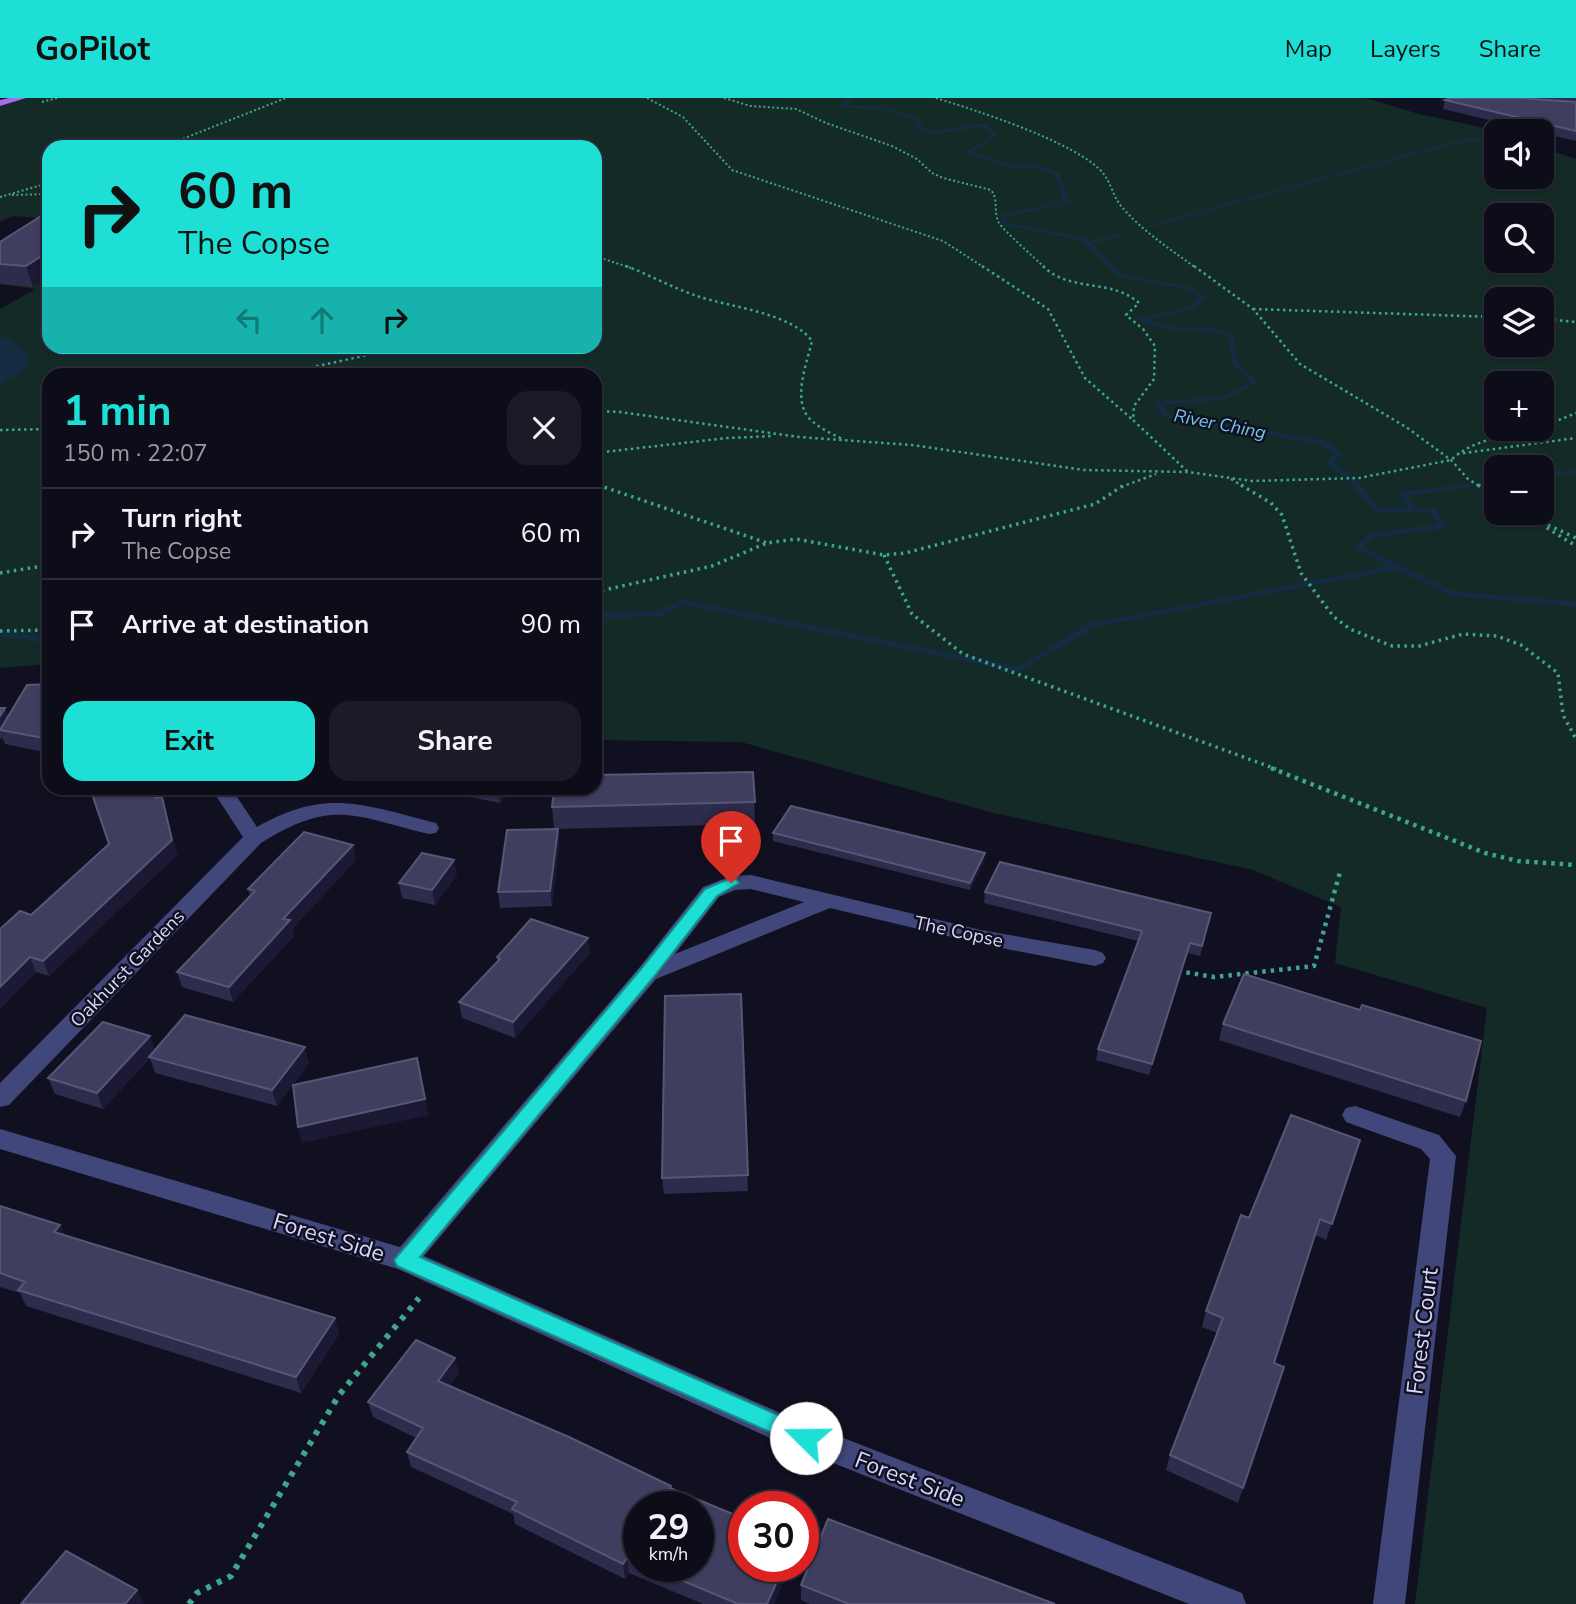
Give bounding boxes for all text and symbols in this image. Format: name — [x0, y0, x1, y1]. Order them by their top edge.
text: GoPilot — [35, 27, 150, 72]
text: Map — [1285, 33, 1332, 65]
text: Layers — [1370, 33, 1441, 65]
text: Share — [1479, 33, 1541, 65]
map controls — [1484, 119, 1554, 525]
button: sound — [1484, 119, 1554, 189]
text: 60 m — [178, 158, 293, 225]
icon: right — [63, 168, 154, 259]
button: search — [1484, 203, 1554, 273]
text: The Copse — [178, 222, 330, 265]
button: layers — [1484, 287, 1554, 357]
icon: left — [230, 301, 268, 339]
icon: ahead — [303, 301, 341, 339]
icon: right — [376, 301, 414, 339]
button: + — [1484, 371, 1554, 441]
text: 1 min — [63, 383, 172, 440]
button: close — [507, 391, 581, 465]
water label: River Ching — [1172, 403, 1268, 445]
text: 150 m · 22:07 — [63, 438, 208, 469]
button: − — [1484, 455, 1554, 525]
text: Turn right — [122, 501, 241, 536]
icon: right — [63, 515, 101, 553]
text: 60 m — [521, 516, 581, 551]
text: The Copse — [122, 536, 231, 567]
icon: arrive — [63, 606, 101, 644]
text: Arrive at destination — [122, 607, 369, 642]
text: 90 m — [521, 607, 581, 642]
button: Exit — [63, 701, 315, 781]
button: Share — [329, 701, 581, 781]
pin — [701, 811, 761, 883]
icon: arrive — [712, 822, 750, 860]
street label: Oakhurst Gardens — [65, 904, 191, 1033]
street label: The Copse — [912, 910, 1006, 954]
street label: Forest Side — [269, 1206, 389, 1269]
street label: Forest Court — [1399, 1265, 1446, 1396]
position arrow — [769, 1401, 843, 1475]
street label: Forest Side — [850, 1444, 969, 1515]
speed limit sign: 30 — [728, 1491, 819, 1582]
text: 29 — [647, 1504, 690, 1551]
text: km/h — [649, 1542, 688, 1566]

